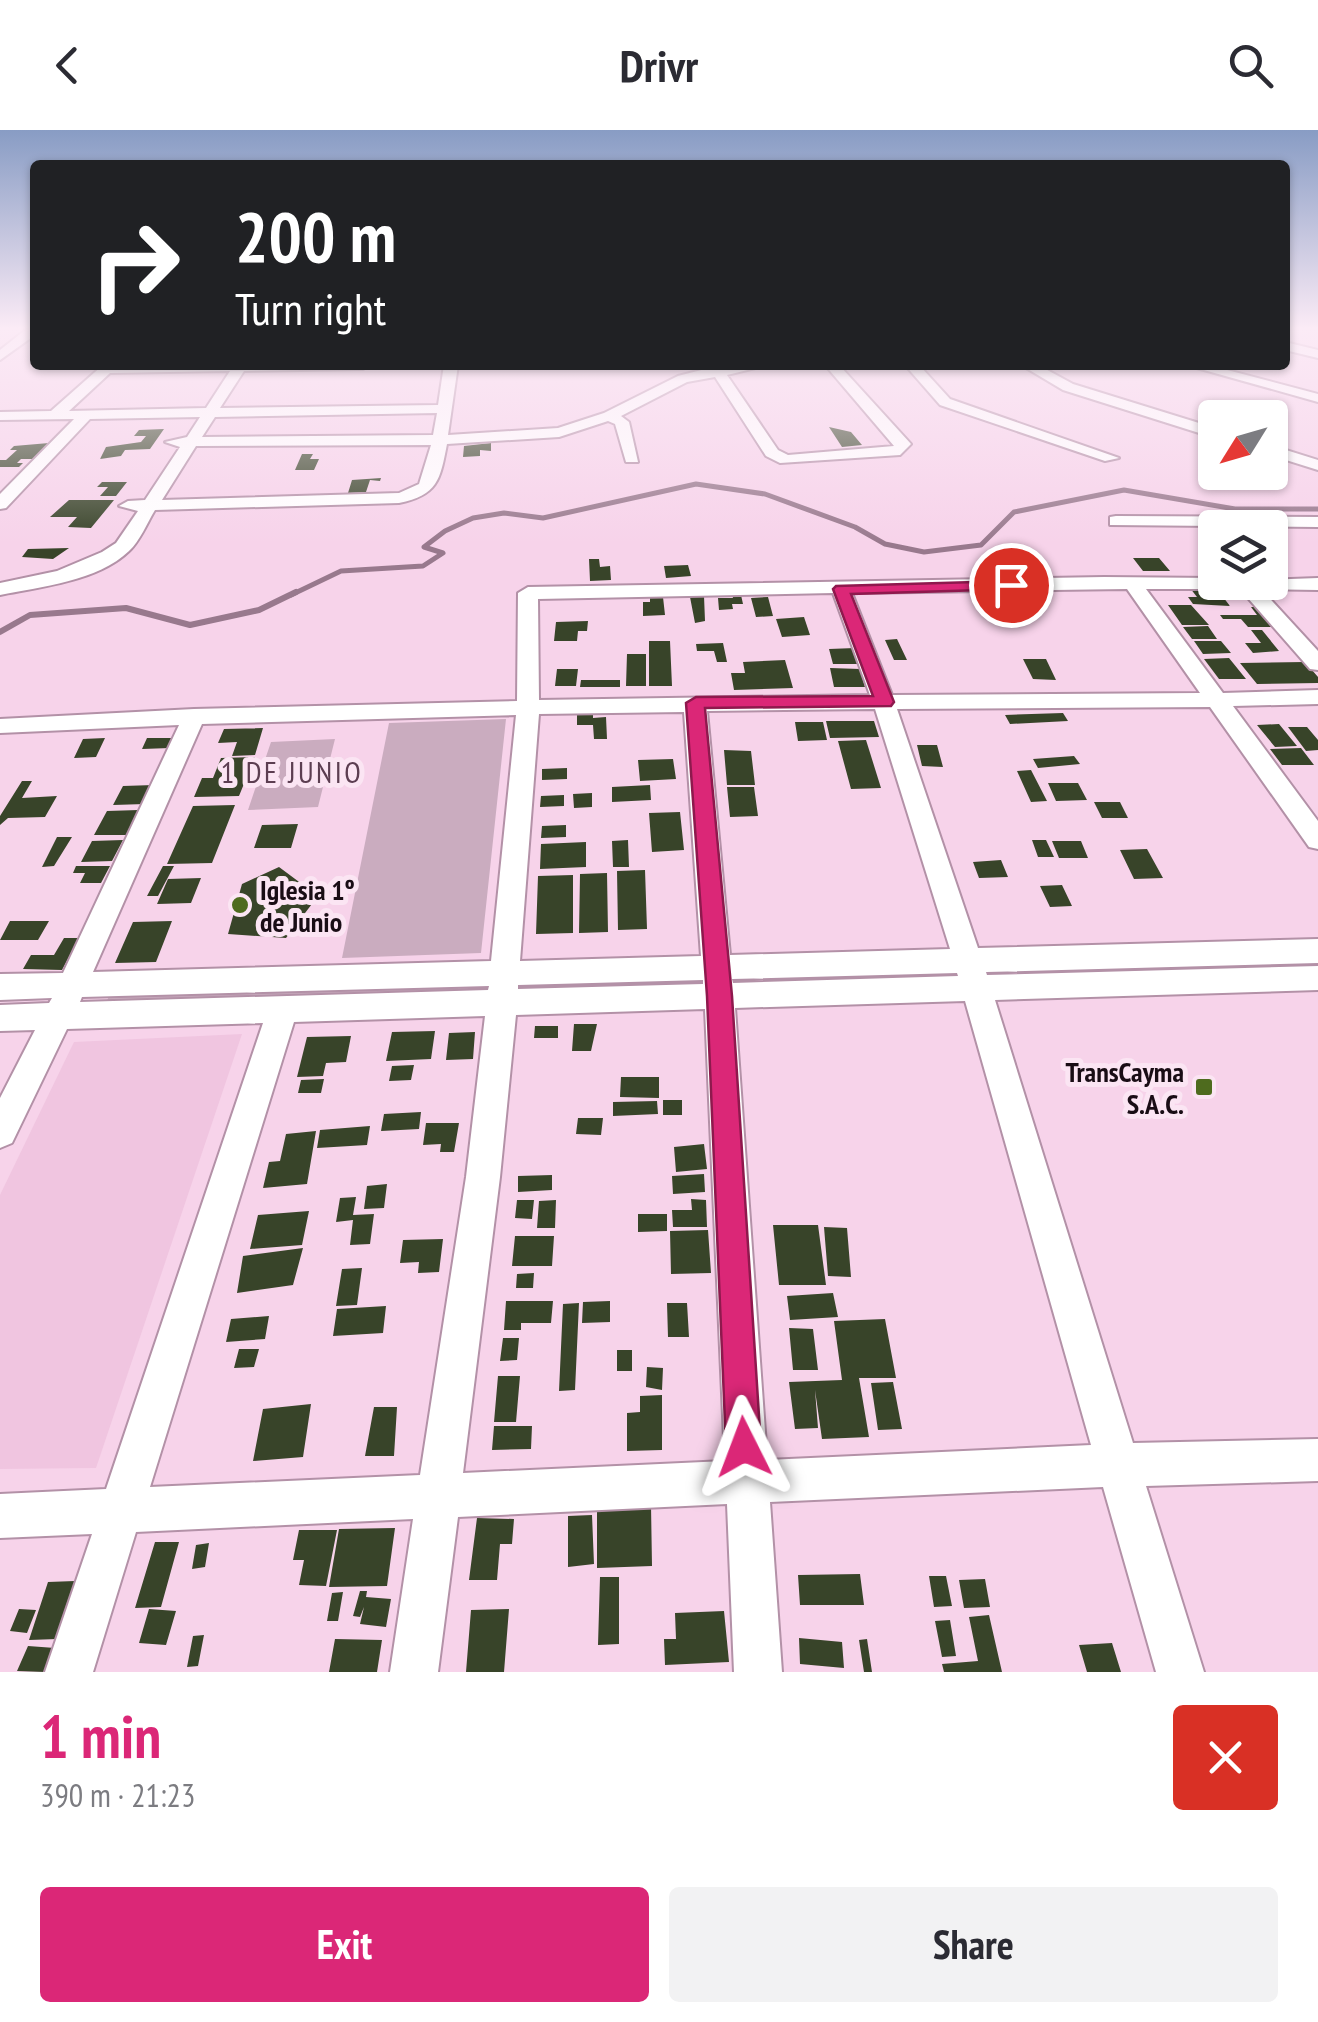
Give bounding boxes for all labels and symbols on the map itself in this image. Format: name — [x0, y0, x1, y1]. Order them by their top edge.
north arrow — [1198, 400, 1288, 490]
pin — [969, 543, 1054, 628]
district label: 1 DE JUNIO — [221, 752, 363, 791]
place label: Iglesia 1º de Junio — [260, 871, 355, 940]
marker: Iglesia 1º de Junio — [229, 894, 251, 916]
place label: TransCayma S.A.C. — [1066, 1053, 1184, 1122]
marker: TransCayma S.A.C. — [1193, 1076, 1215, 1098]
position arrow — [692, 1395, 796, 1499]

